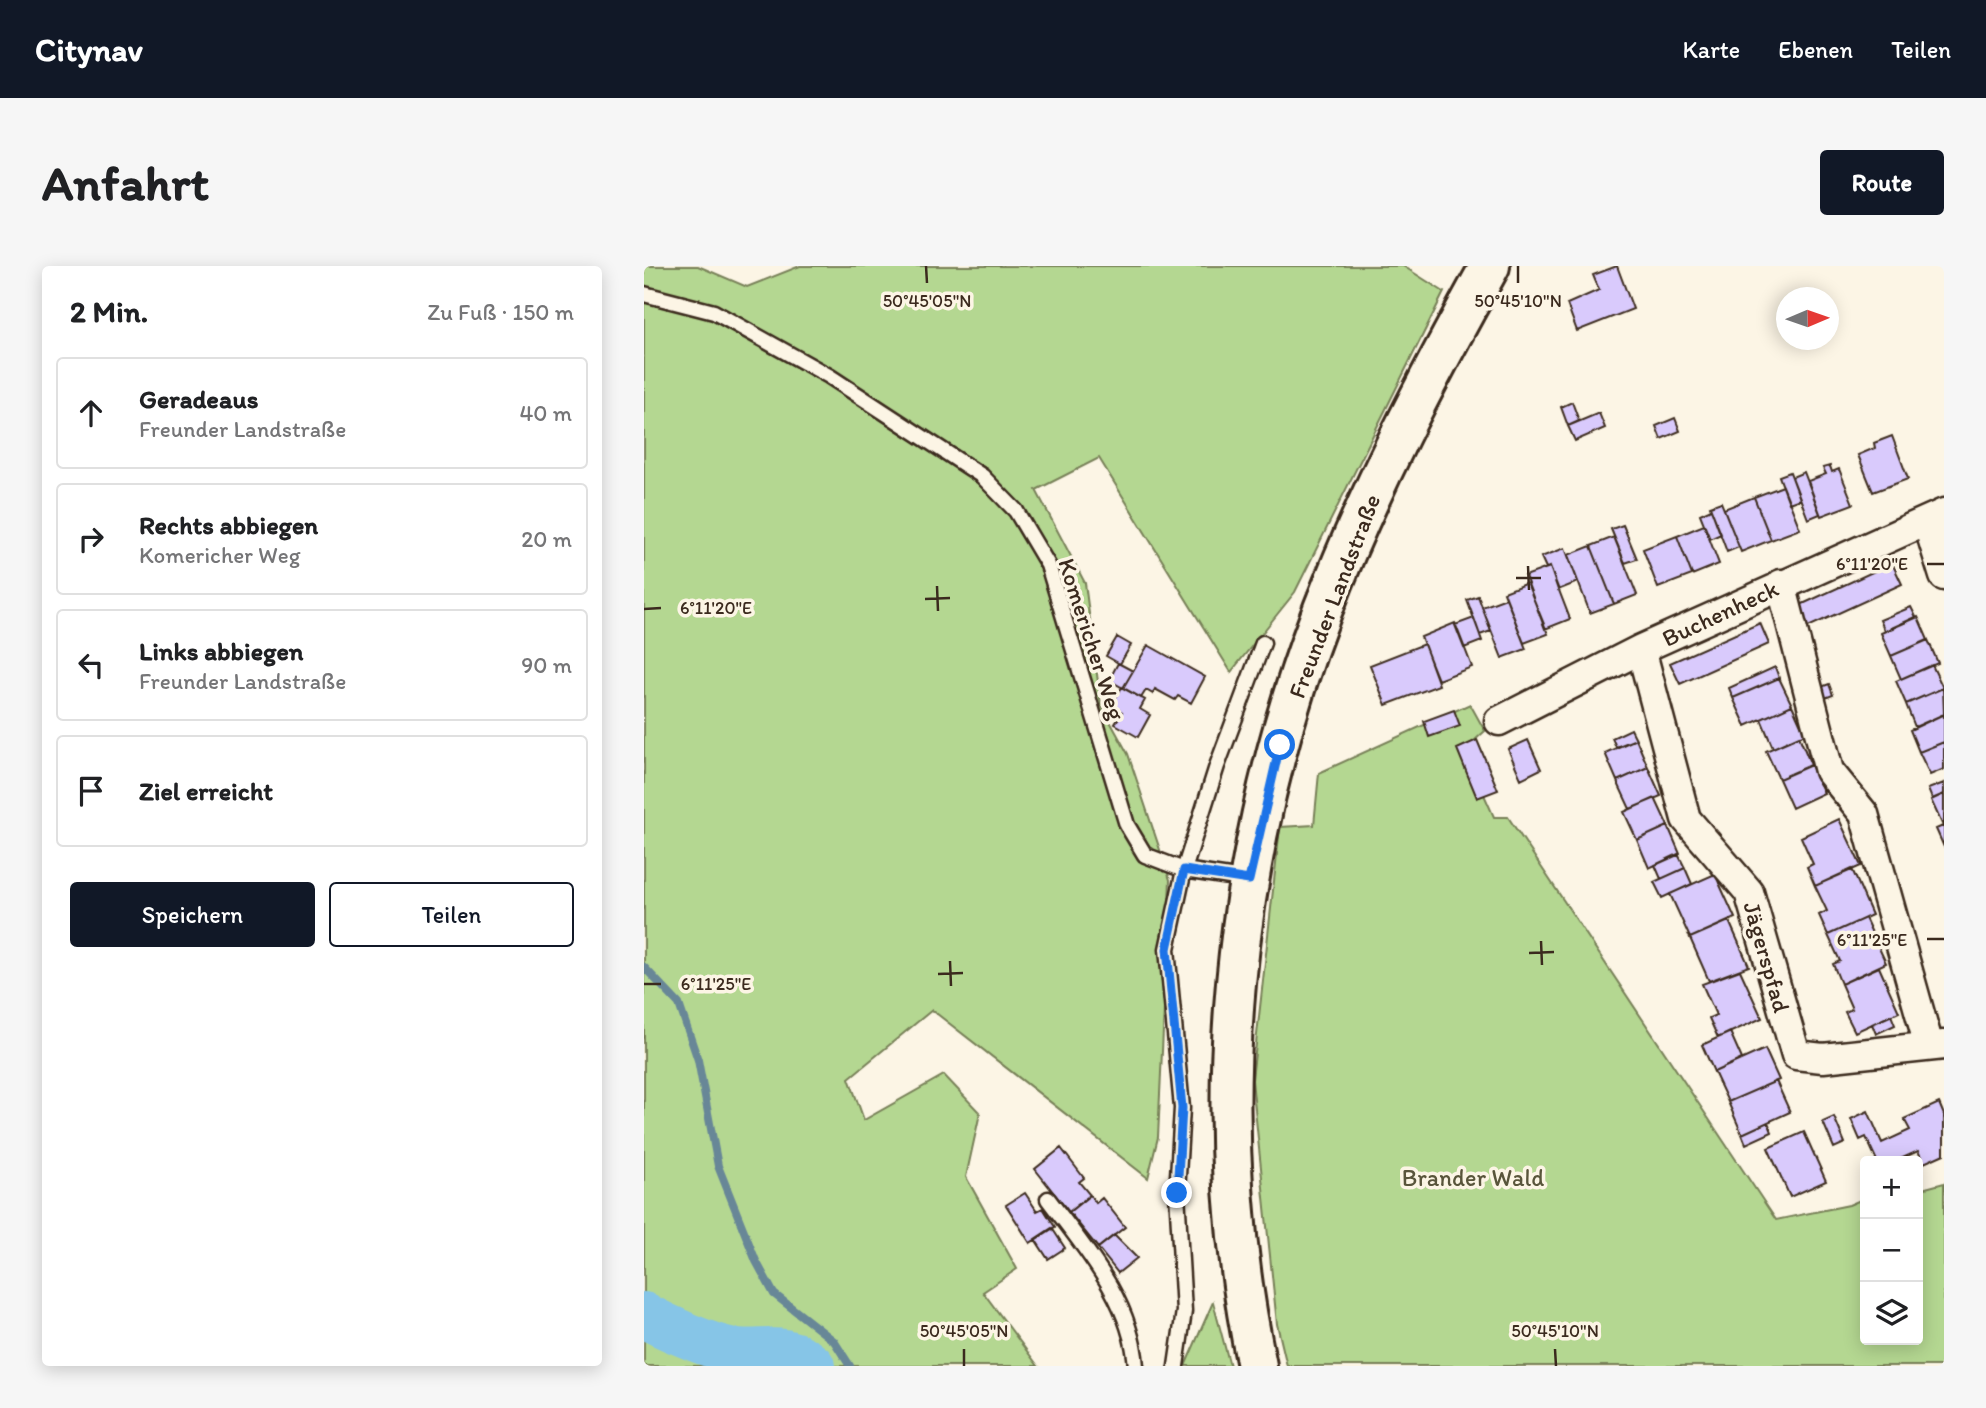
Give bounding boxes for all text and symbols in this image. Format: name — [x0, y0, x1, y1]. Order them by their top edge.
text: Citynav — [35, 30, 143, 69]
text: Karte — [1682, 35, 1740, 64]
text: Ebenen — [1778, 35, 1853, 64]
text: Teilen — [1891, 35, 1951, 64]
button: Route — [1820, 150, 1944, 215]
text: Anfahrt — [42, 153, 209, 212]
north arrow — [1776, 287, 1839, 350]
text: 50°45'05"N — [883, 290, 971, 312]
text: 50°45'10"N — [1474, 290, 1562, 312]
text: 2 Min. — [70, 293, 148, 330]
text: Zu Fuß · 150 m — [427, 298, 574, 326]
text: Geradeaus — [139, 383, 258, 415]
icon: ahead — [72, 394, 110, 432]
text: 40 m — [519, 399, 572, 427]
text: Freunder Landstraße — [139, 415, 346, 443]
street label: Freunder Landstraße — [1282, 490, 1386, 702]
text: Rechts abbiegen — [139, 509, 318, 541]
icon: right — [72, 520, 110, 558]
text: 20 m — [521, 525, 572, 553]
text: Komericher Weg — [139, 541, 300, 569]
text: 6°11'20"E — [1836, 553, 1908, 575]
street label: Komericher Weg — [1052, 554, 1132, 724]
street label: Buchenheck — [1657, 573, 1783, 653]
text: 6°11'20"E — [680, 597, 752, 619]
text: Links abbiegen — [139, 635, 304, 667]
icon: left — [72, 646, 110, 684]
text: 90 m — [521, 651, 572, 679]
text: Freunder Landstraße — [139, 667, 346, 695]
route start — [1264, 729, 1295, 760]
icon: arrive — [72, 772, 110, 810]
text: Ziel erreicht — [139, 775, 273, 807]
button: Speichern — [70, 882, 315, 947]
button: Teilen — [329, 882, 574, 947]
street label: Jägerspfad — [1737, 898, 1797, 1016]
text: 6°11'25"E — [1837, 929, 1907, 951]
text: 6°11'25"E — [681, 973, 751, 995]
map controls — [1860, 1156, 1923, 1345]
button: + — [1860, 1156, 1923, 1219]
park label: Brander Wald — [1402, 1163, 1544, 1192]
route end — [1161, 1177, 1192, 1208]
button: − — [1860, 1219, 1923, 1282]
button: layers — [1860, 1282, 1923, 1345]
text: 50°45'05"N — [920, 1320, 1008, 1342]
text: 50°45'10"N — [1511, 1320, 1599, 1342]

